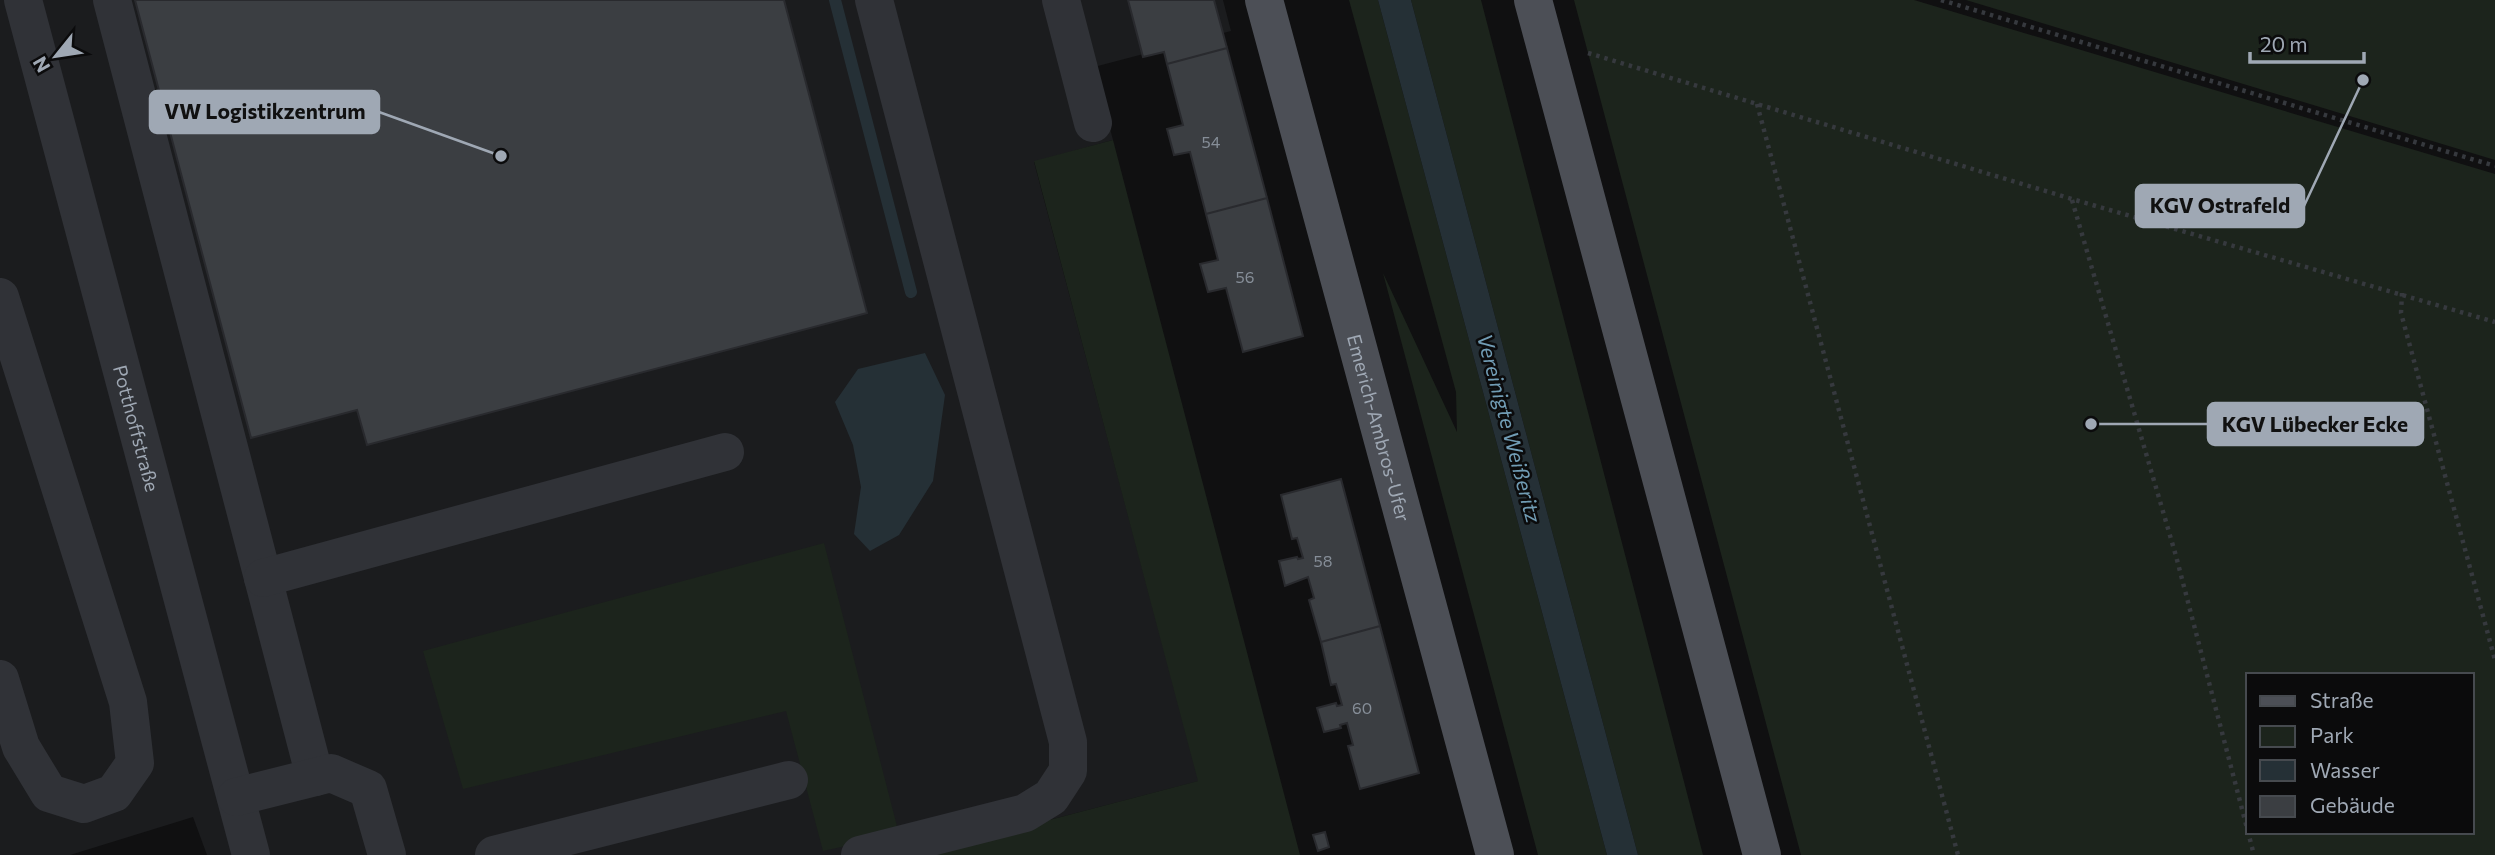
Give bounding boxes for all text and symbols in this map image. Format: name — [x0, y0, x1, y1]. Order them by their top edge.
north arrow — [21, 21, 91, 91]
scale bar — [2250, 21, 2364, 65]
text: 20 m — [2260, 31, 2308, 56]
text: N — [27, 53, 54, 77]
callout: VW Logistikzentrum — [150, 91, 379, 133]
text: VW Logistikzentrum — [164, 98, 366, 123]
house number: 54 — [1202, 132, 1221, 151]
callout: KGV Ostrafeld — [2136, 185, 2304, 227]
text: KGV Ostrafeld — [2150, 192, 2290, 217]
house number: 56 — [1236, 267, 1254, 286]
water label: Vereinigte Weißeritz — [1473, 331, 1547, 526]
street label: Emerich-Ambros-Ufer — [1343, 332, 1416, 524]
street label: Potthoffstraße — [109, 362, 165, 494]
callout: KGV Lübecker Ecke — [2208, 403, 2423, 445]
text: KGV Lübecker Ecke — [2222, 411, 2408, 436]
house number: 58 — [1314, 551, 1332, 570]
legend — [2246, 673, 2474, 834]
text: Straße — [2310, 687, 2374, 712]
house number: 60 — [1352, 698, 1372, 717]
text: Park — [2310, 722, 2354, 747]
text: Wasser — [2310, 757, 2380, 782]
text: Gebäude — [2310, 792, 2395, 817]

